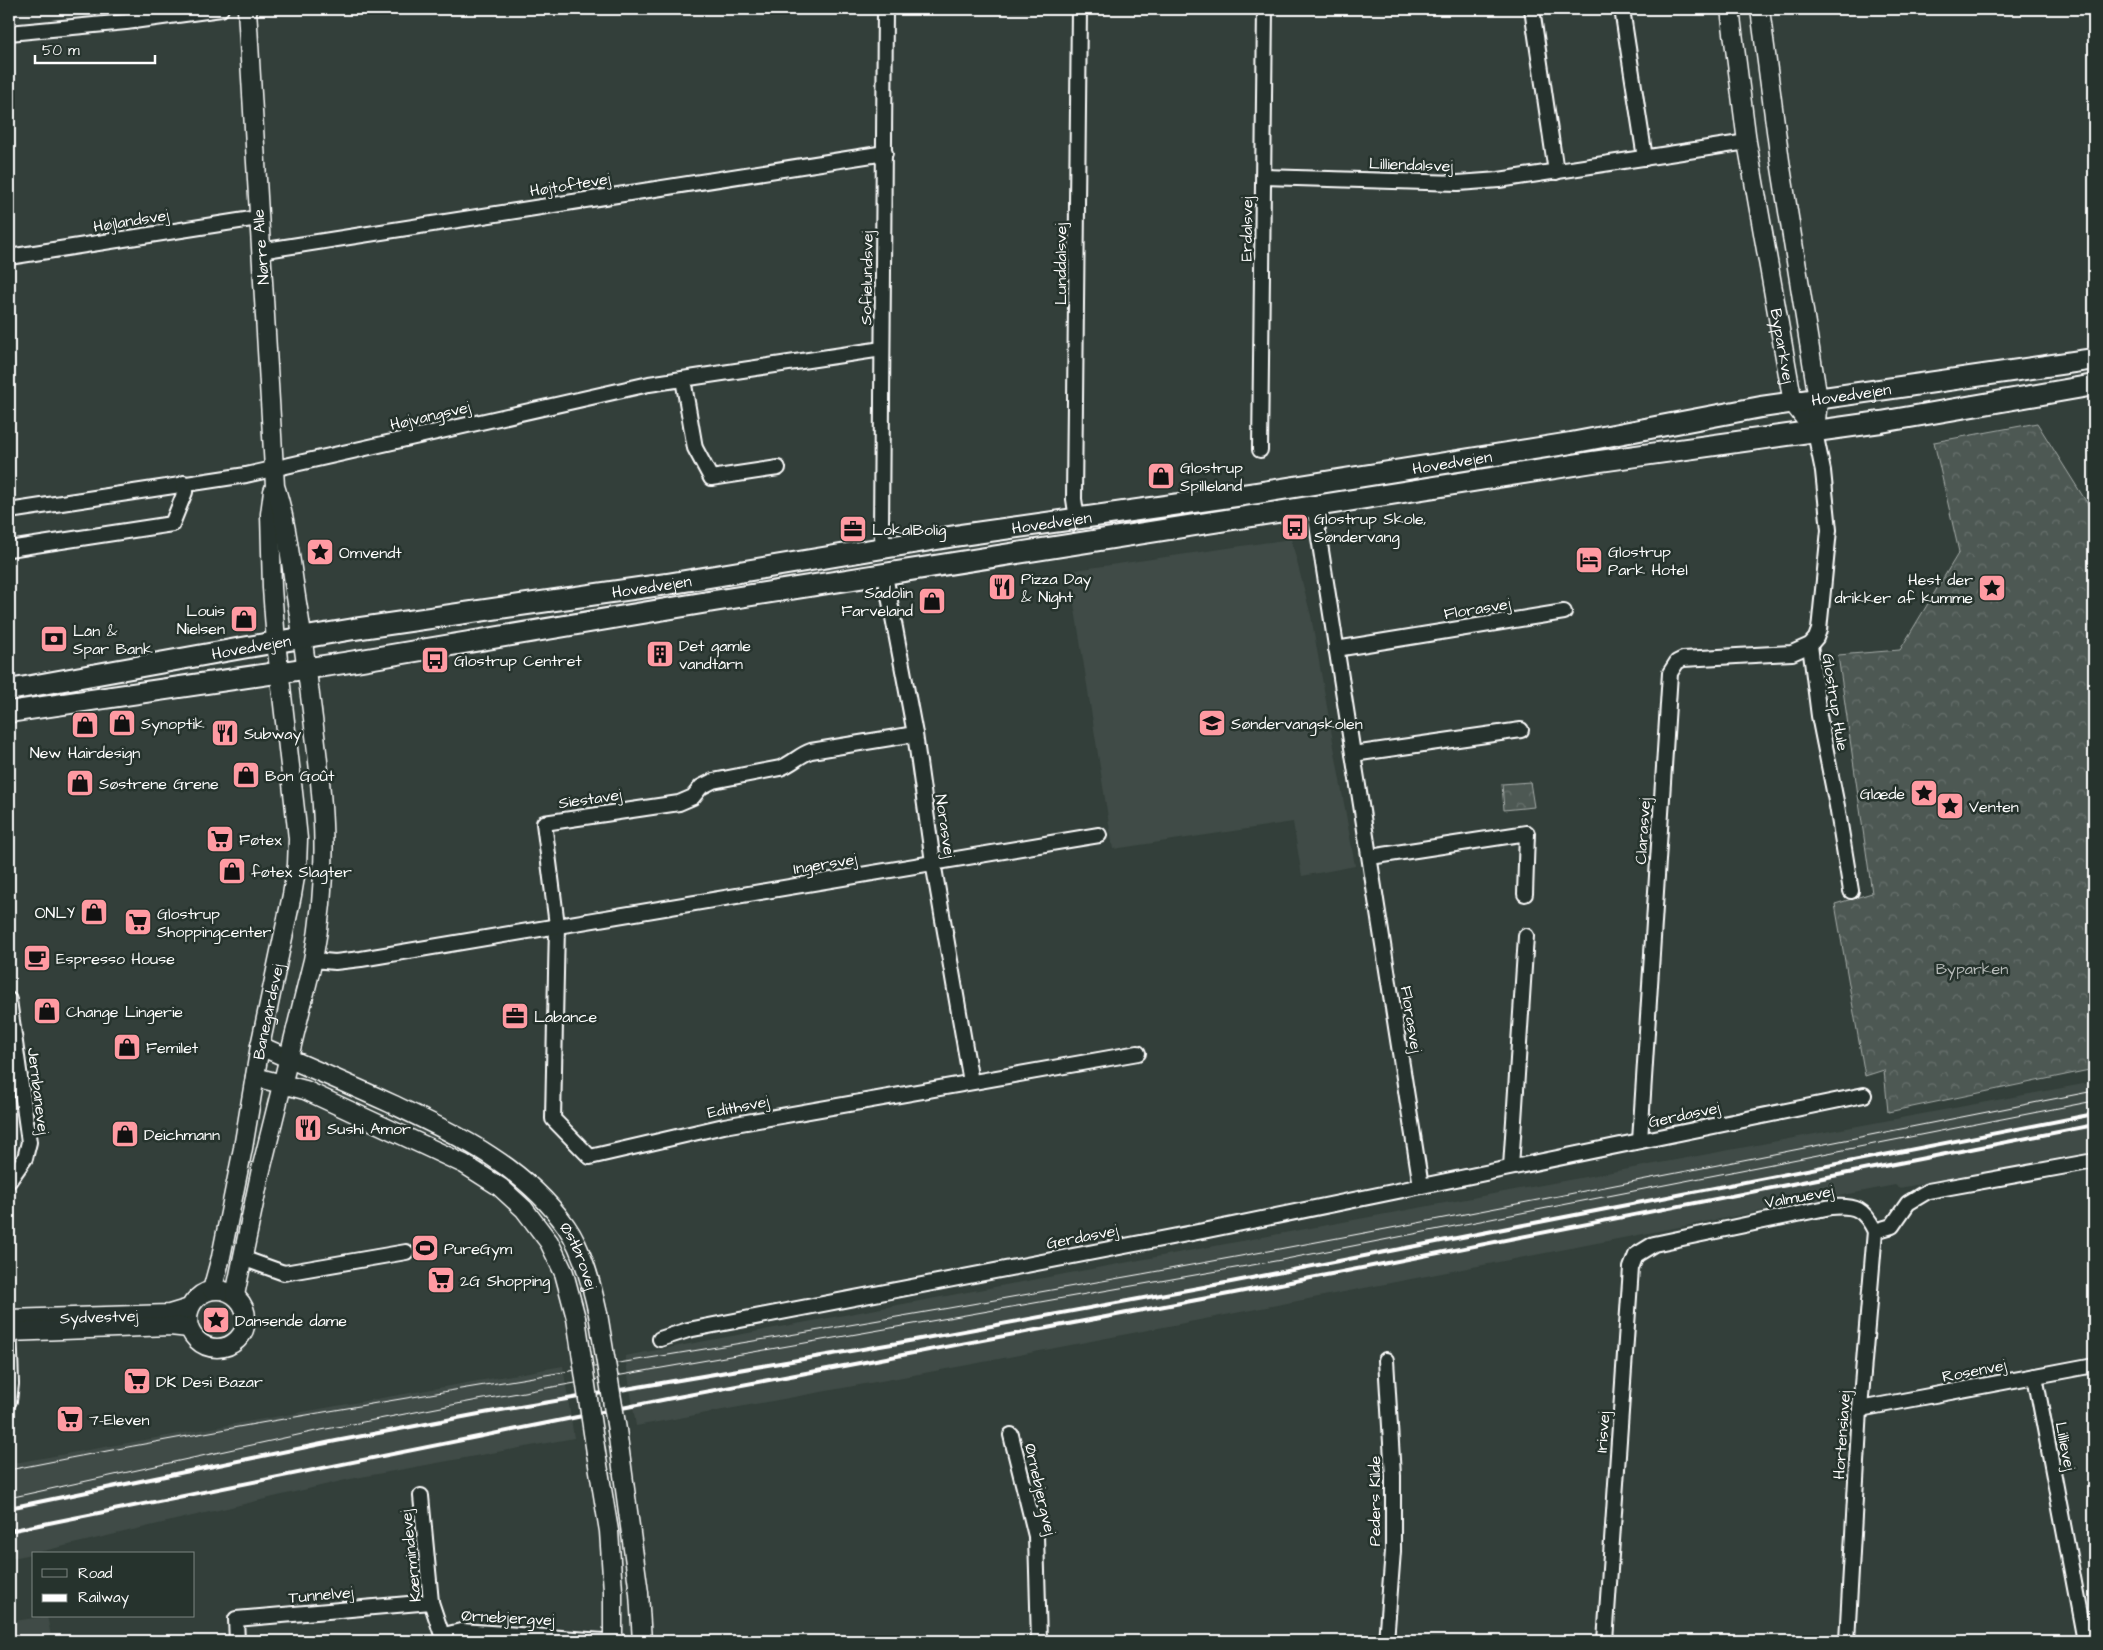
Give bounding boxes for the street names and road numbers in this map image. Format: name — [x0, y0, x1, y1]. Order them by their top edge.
street label: Lilliendalsvej — [1368, 153, 1454, 177]
street label: Højtoftevej — [528, 168, 612, 202]
street label: Erdalsvej — [1235, 196, 1259, 262]
street label: Højlandsvej — [92, 204, 171, 238]
street label: Nørre Alle — [247, 208, 275, 285]
street label: Lunddalsvej — [1050, 223, 1072, 305]
street label: Sofielundsvej — [855, 230, 879, 325]
street label: Byparkvej — [1765, 307, 1799, 385]
street label: Hovedvejen — [1810, 378, 1893, 412]
street label: Højvangsvej — [388, 396, 473, 437]
street label: Hovedvejen — [1411, 446, 1493, 480]
street label: Hovedvejen — [1010, 507, 1093, 540]
street label: Hovedvejen — [610, 570, 693, 604]
street label: Florasvej — [1442, 593, 1512, 625]
street label: Hovedvejen — [210, 630, 293, 665]
street label: Glostrup Hule — [1816, 652, 1854, 753]
street label: Siestavej — [557, 784, 623, 814]
street label: Norasvej — [930, 793, 960, 859]
street label: Clarasvej — [1630, 797, 1656, 865]
street label: Ingersvej — [792, 848, 859, 881]
street label: Banegårdsvej — [248, 962, 289, 1061]
street label: Florasvej — [1395, 984, 1427, 1054]
street label: Jernbanevej — [22, 1046, 54, 1136]
street label: Edithsvej — [706, 1090, 771, 1124]
street label: Gerdasvej — [1646, 1097, 1722, 1133]
street label: Valmuevej — [1763, 1180, 1836, 1214]
street label: Østbrovej — [554, 1218, 602, 1292]
street label: Gerdasvej — [1044, 1219, 1120, 1255]
street label: Sydvestvej — [59, 1305, 139, 1330]
street label: Rosenvej — [1940, 1354, 2008, 1388]
street label: Hortensiavej — [1828, 1390, 1856, 1480]
street label: Irisvej — [1591, 1410, 1615, 1454]
street label: Lillievej — [2050, 1420, 2081, 1473]
street label: Ørnebjergvej — [1018, 1441, 1061, 1538]
street label: Peders Kilde — [1364, 1455, 1386, 1546]
street label: Kærmindevej — [395, 1508, 427, 1603]
street label: Tunnelvej — [288, 1581, 355, 1609]
street label: Ørnebjergvej — [461, 1605, 555, 1632]

